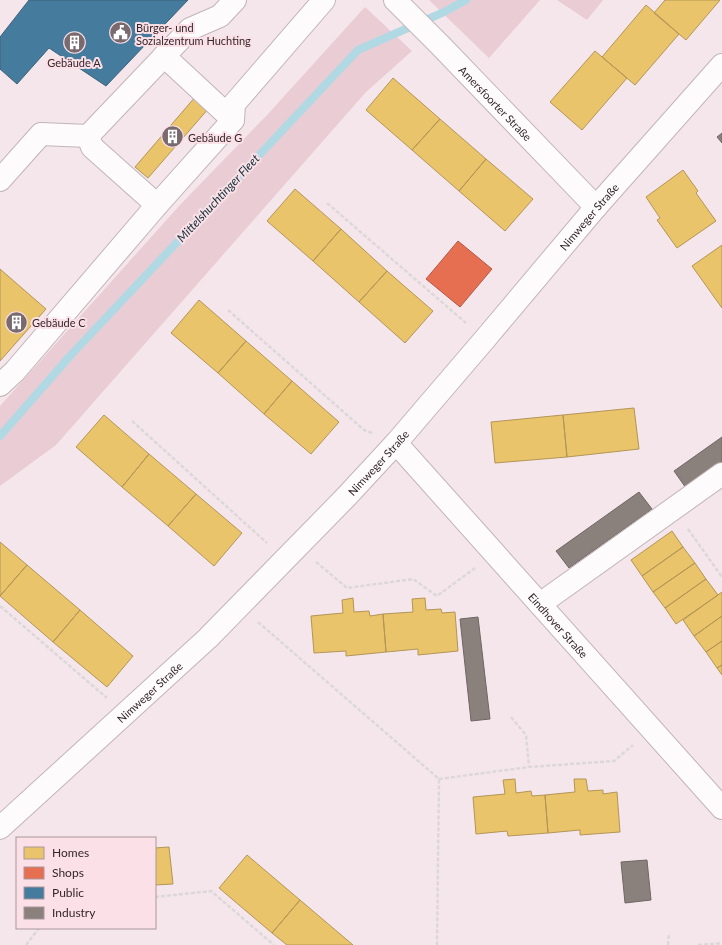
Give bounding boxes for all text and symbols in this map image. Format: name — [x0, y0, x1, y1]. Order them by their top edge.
public building icon: Bürger- und Sozialzentrum Huchting — [108, 20, 134, 46]
place label: Bürger- und Sozialzentrum Huchting — [136, 21, 251, 47]
building icon: Gebäude A — [61, 29, 87, 55]
place label: Gebäude A — [47, 56, 101, 69]
street label: Amersfoorter Straße — [457, 63, 535, 143]
building icon: Gebäude G — [159, 124, 185, 150]
place label: Gebäude G — [188, 131, 242, 144]
water label: Mittelshuchtinger Fleet — [174, 151, 263, 245]
street label: Nimweger Straße — [556, 180, 621, 252]
building icon: Gebäude C — [4, 309, 30, 335]
place label: Gebäude C — [32, 316, 86, 329]
street label: Nimweger Straße — [345, 427, 411, 498]
street label: Eindhover Straße — [526, 590, 591, 660]
street label: Nimweger Straße — [114, 659, 185, 725]
legend — [16, 837, 156, 929]
text: Homes — [52, 845, 89, 860]
text: Shops — [52, 865, 84, 880]
text: Public — [52, 885, 84, 900]
text: Industry — [52, 905, 96, 920]

